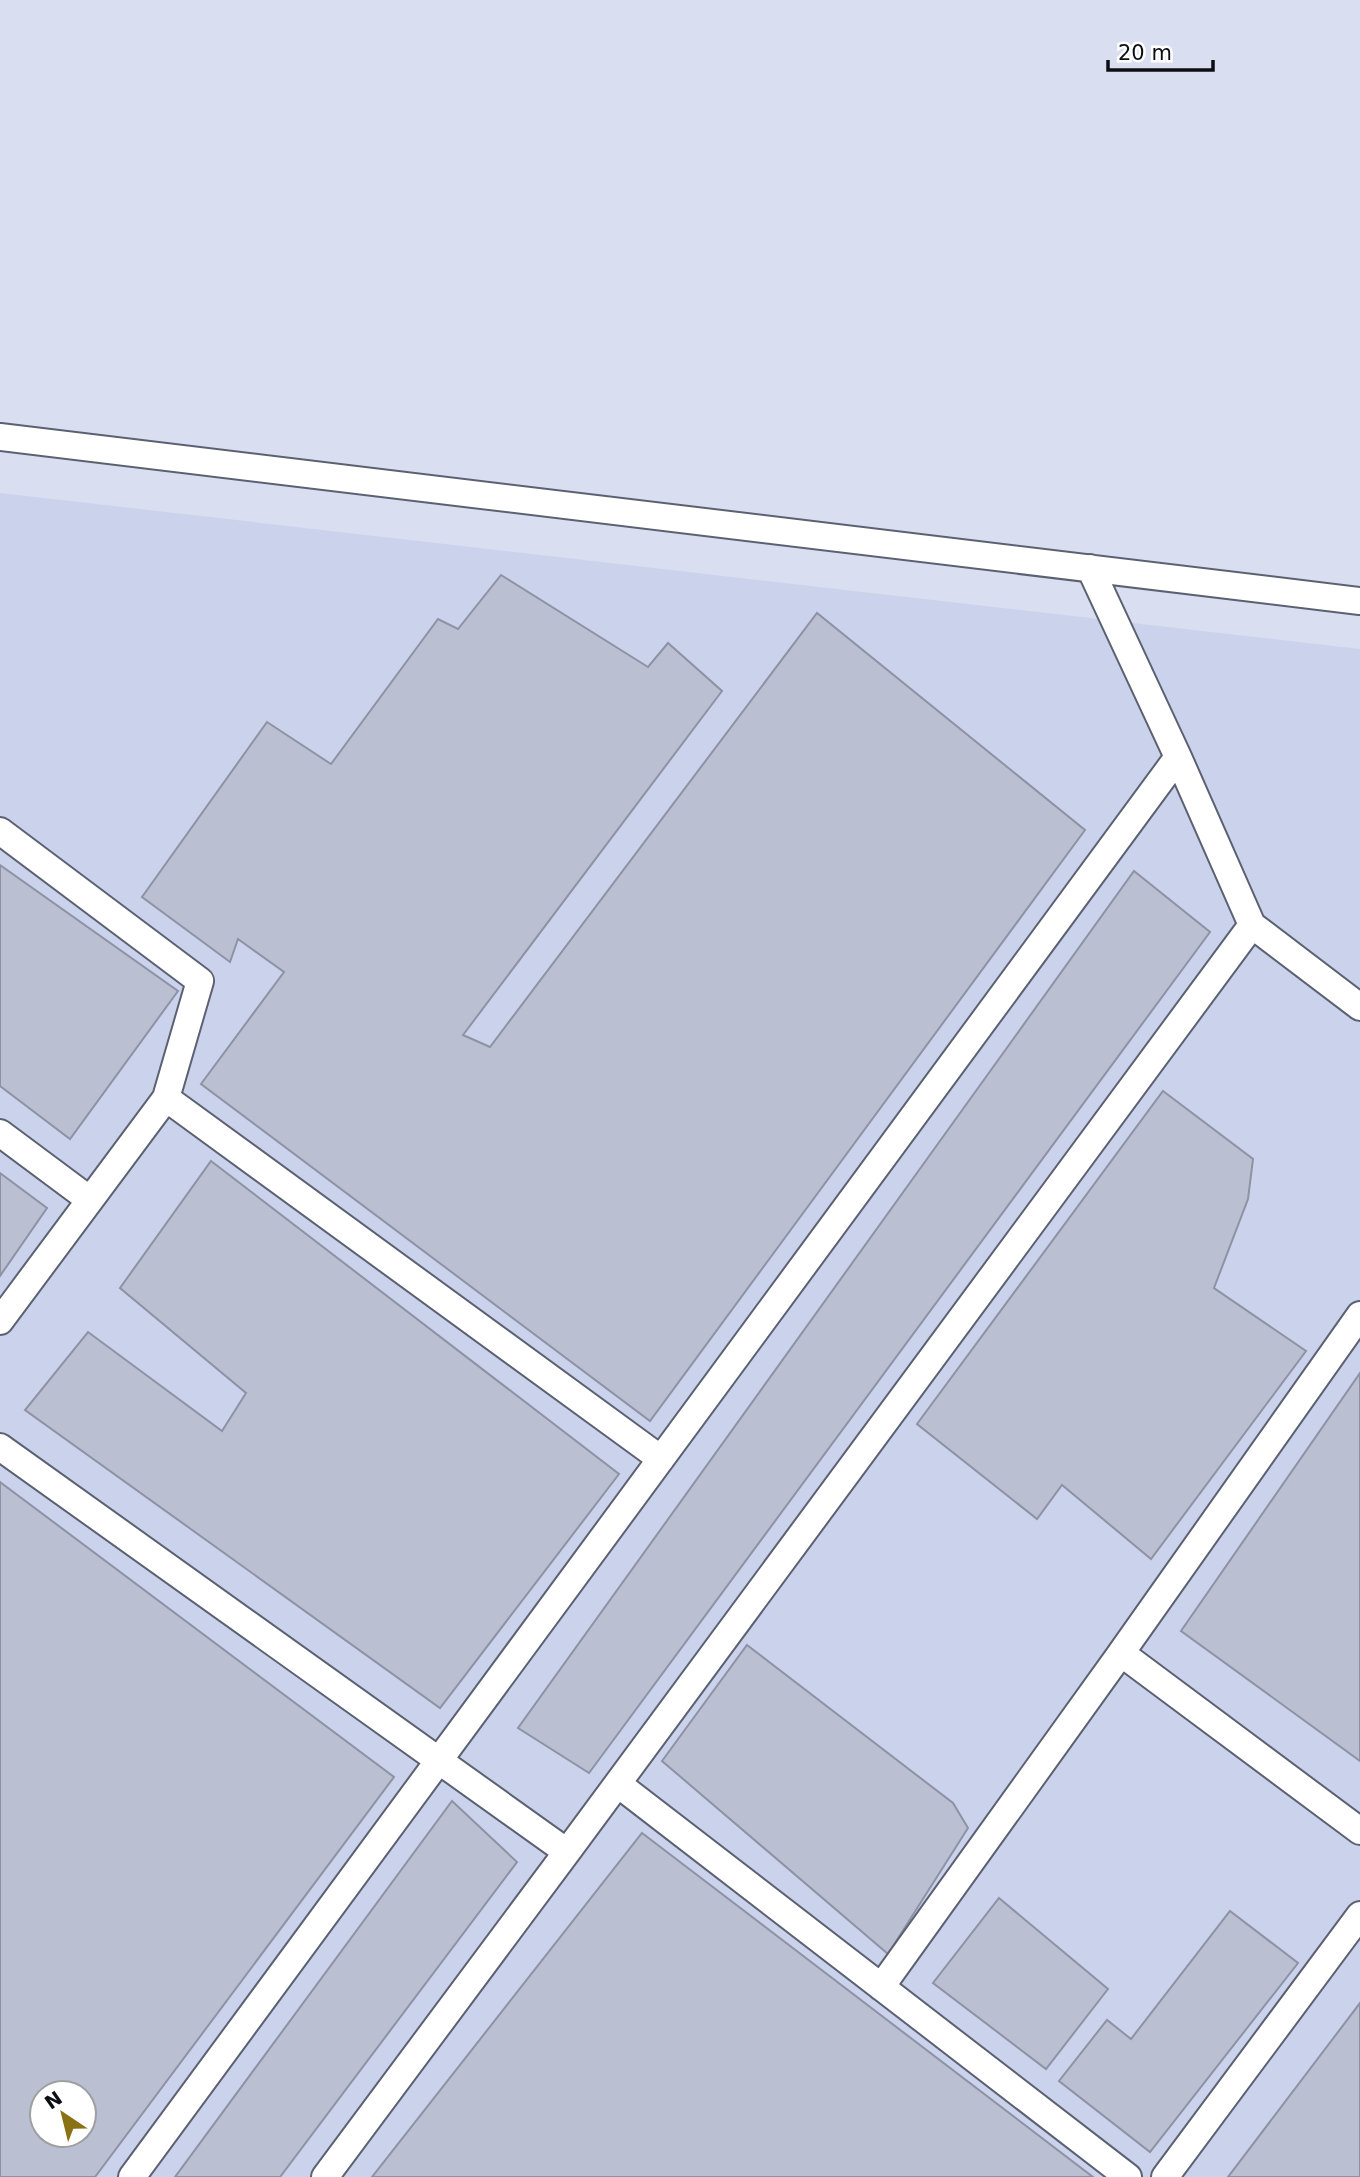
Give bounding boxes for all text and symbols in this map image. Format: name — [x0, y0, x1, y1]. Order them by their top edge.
scale bar — [1108, 28, 1213, 72]
text: 20 m — [1118, 41, 1172, 65]
north arrow — [28, 2079, 98, 2149]
text: N — [40, 2087, 66, 2114]

